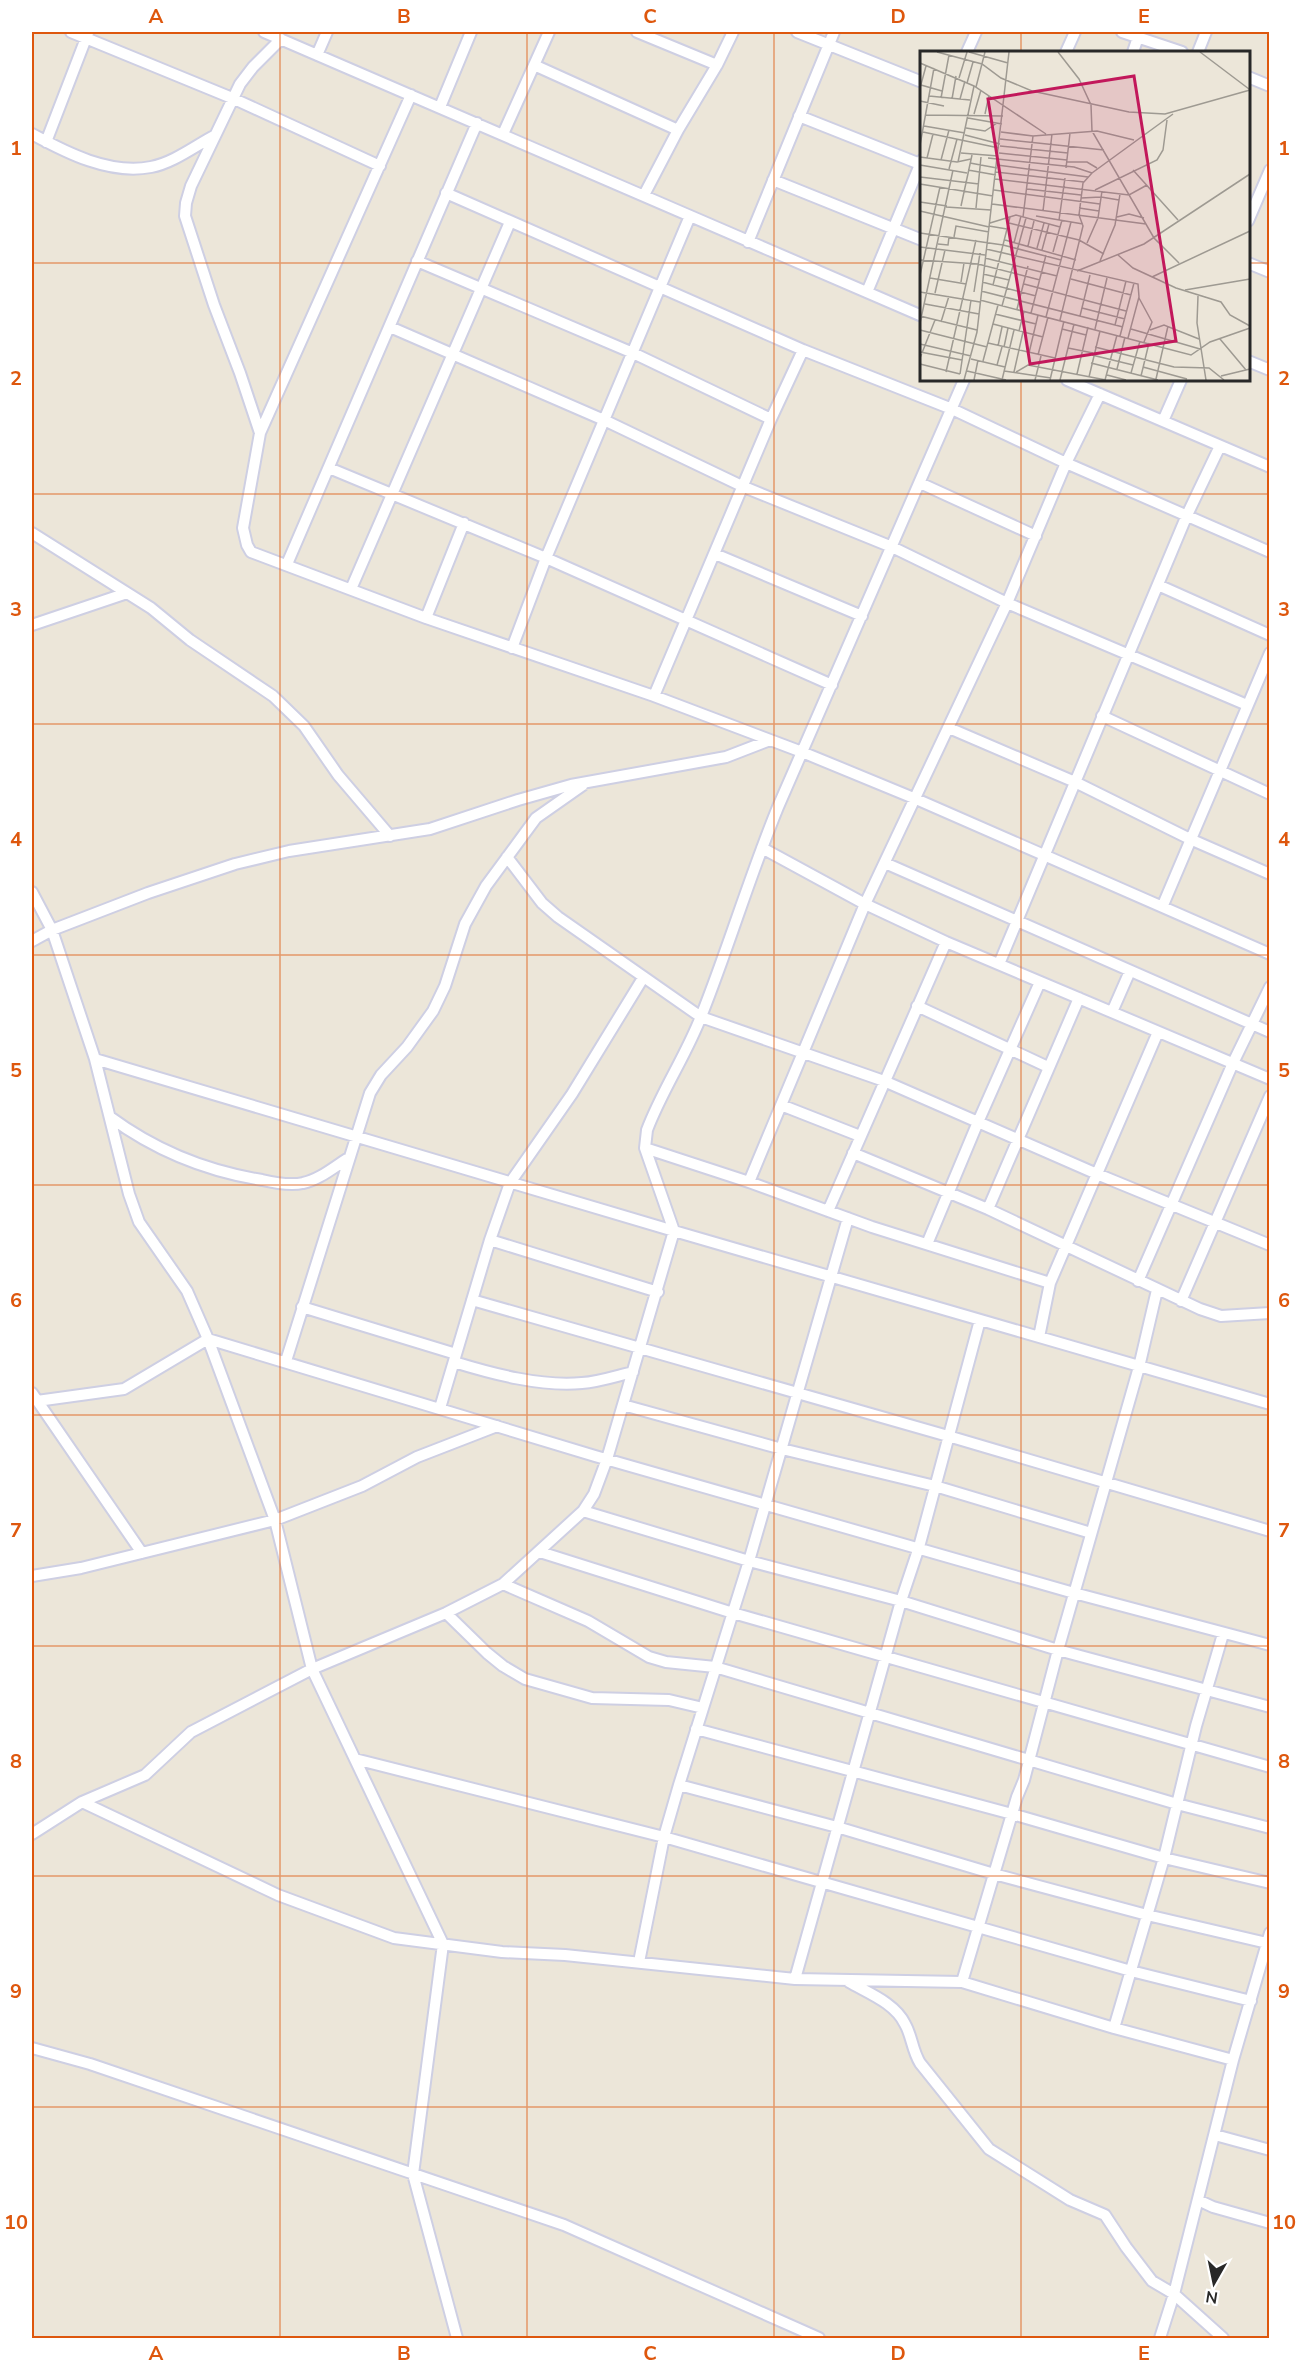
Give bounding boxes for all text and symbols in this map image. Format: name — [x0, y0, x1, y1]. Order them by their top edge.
text: A — [149, 3, 164, 30]
text: B — [397, 3, 411, 30]
text: C — [643, 3, 657, 30]
text: D — [890, 3, 906, 30]
text: E — [1138, 3, 1150, 30]
inset map — [920, 51, 1250, 381]
text: 1 — [10, 135, 22, 162]
text: 1 — [1278, 135, 1290, 162]
text: 2 — [10, 365, 22, 392]
text: 2 — [1278, 365, 1290, 392]
text: 3 — [10, 596, 22, 623]
text: 3 — [1278, 596, 1290, 623]
text: 4 — [10, 826, 22, 853]
text: 4 — [1278, 826, 1290, 853]
text: 5 — [10, 1057, 22, 1084]
text: 5 — [1278, 1057, 1290, 1084]
text: 6 — [10, 1287, 22, 1314]
text: 6 — [1278, 1287, 1290, 1314]
text: 7 — [10, 1517, 22, 1544]
text: 7 — [1278, 1517, 1290, 1544]
text: 8 — [10, 1748, 22, 1775]
text: 8 — [1278, 1748, 1290, 1775]
text: 9 — [10, 1978, 22, 2005]
text: 9 — [1278, 1978, 1290, 2005]
text: 10 — [4, 2209, 28, 2236]
text: 10 — [1272, 2209, 1296, 2236]
north arrow — [1184, 2253, 1244, 2313]
text: N — [1204, 2285, 1219, 2309]
text: A — [149, 2340, 164, 2367]
text: B — [397, 2340, 411, 2367]
text: C — [643, 2340, 657, 2367]
text: D — [890, 2340, 906, 2367]
text: E — [1138, 2340, 1150, 2367]

